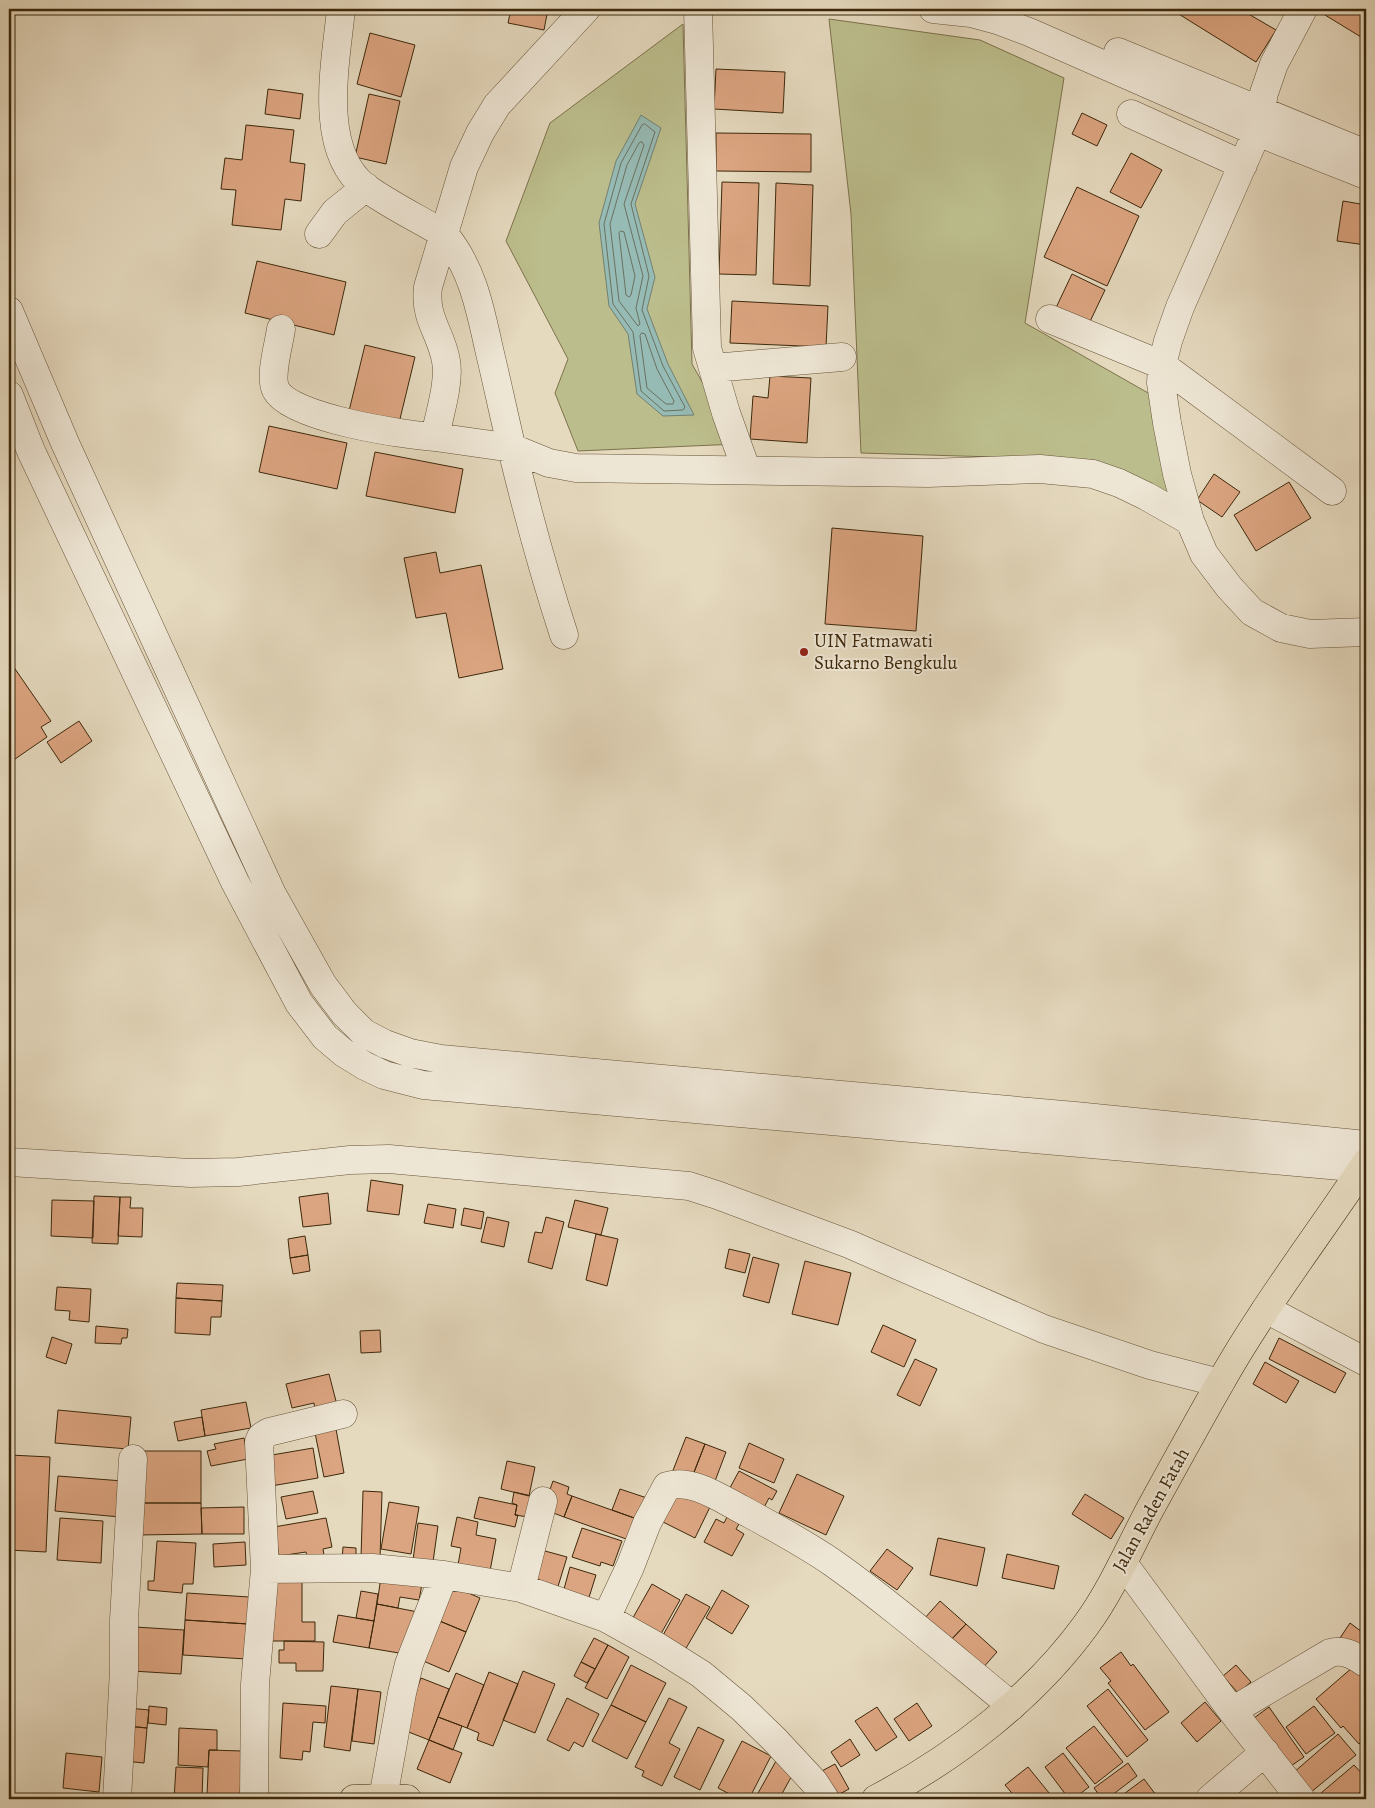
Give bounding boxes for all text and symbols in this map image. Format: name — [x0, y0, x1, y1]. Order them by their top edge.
place label: UIN Fatmawati Sukarno Bengkulu — [814, 628, 958, 676]
marker: UIN Fatmawati Sukarno Bengkulu — [798, 646, 810, 658]
street label: Jalan Raden Fatah — [1106, 1443, 1196, 1577]

